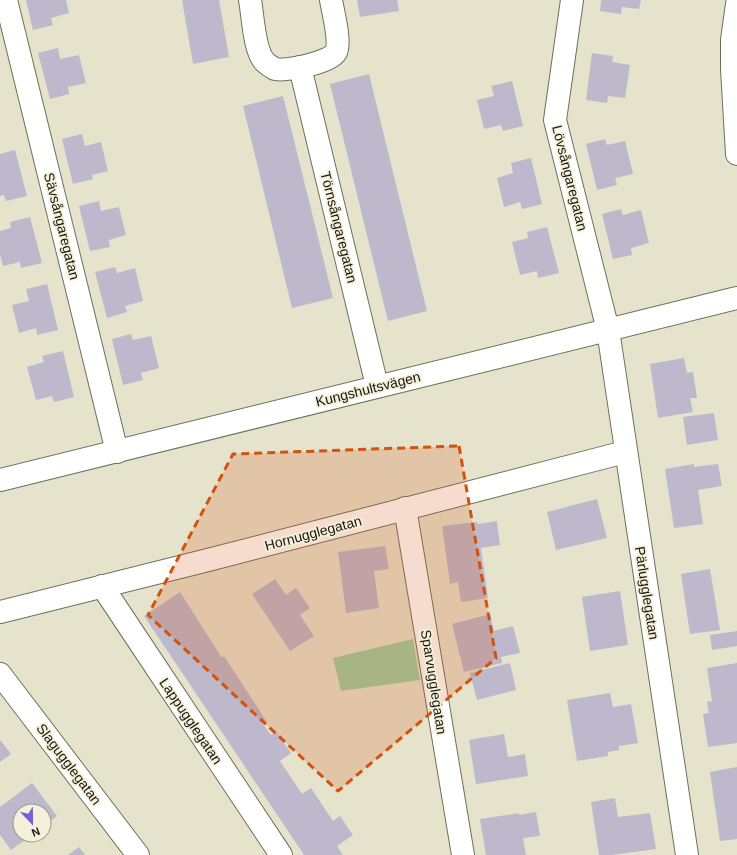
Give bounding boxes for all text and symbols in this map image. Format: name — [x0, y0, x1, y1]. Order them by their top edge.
street label: Lövsångaregatan — [549, 124, 591, 232]
street label: Törnsångaregatan — [317, 170, 361, 284]
street label: Sävsångaregatan — [41, 171, 83, 281]
street label: Kungshultsvägen — [314, 368, 422, 410]
street label: Hornugglegatan — [263, 512, 363, 554]
street label: Pärlugglegatan — [632, 545, 662, 641]
street label: Sparvugglegatan — [418, 628, 450, 736]
street label: Lappugglegatan — [156, 675, 226, 767]
street label: Slagugglegatan — [33, 720, 105, 808]
north arrow — [12, 803, 52, 843]
text: N — [30, 825, 42, 839]

